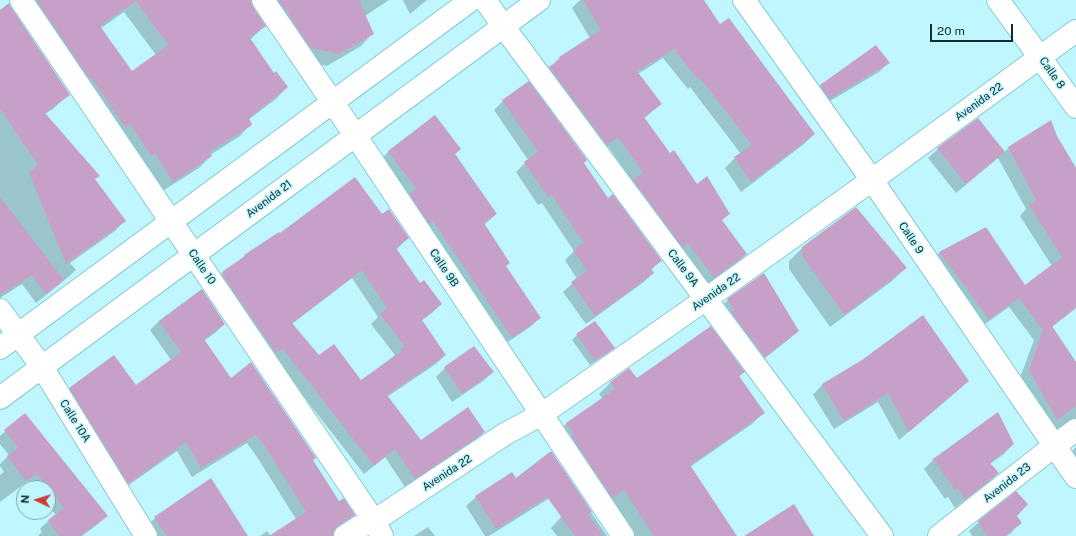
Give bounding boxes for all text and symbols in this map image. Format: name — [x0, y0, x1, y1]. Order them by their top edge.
scale bar — [932, 16, 1015, 42]
text: 20 m — [937, 24, 965, 38]
street label: Calle 8 — [1036, 55, 1068, 91]
street label: Avenida 22 — [952, 80, 1006, 124]
street label: Avenida 21 — [243, 177, 295, 221]
street label: Calle 9 — [896, 220, 926, 256]
street label: Calle 10 — [185, 247, 219, 287]
street label: Calle 9B — [427, 247, 461, 289]
street label: Calle 9A — [665, 247, 701, 289]
street label: Avenida 22 — [689, 270, 743, 314]
street label: Calle 10A — [57, 397, 93, 445]
street label: Avenida 22 — [420, 452, 474, 494]
street label: Avenida 23 — [981, 460, 1033, 506]
north arrow — [16, 480, 56, 520]
text: N — [19, 495, 31, 504]

